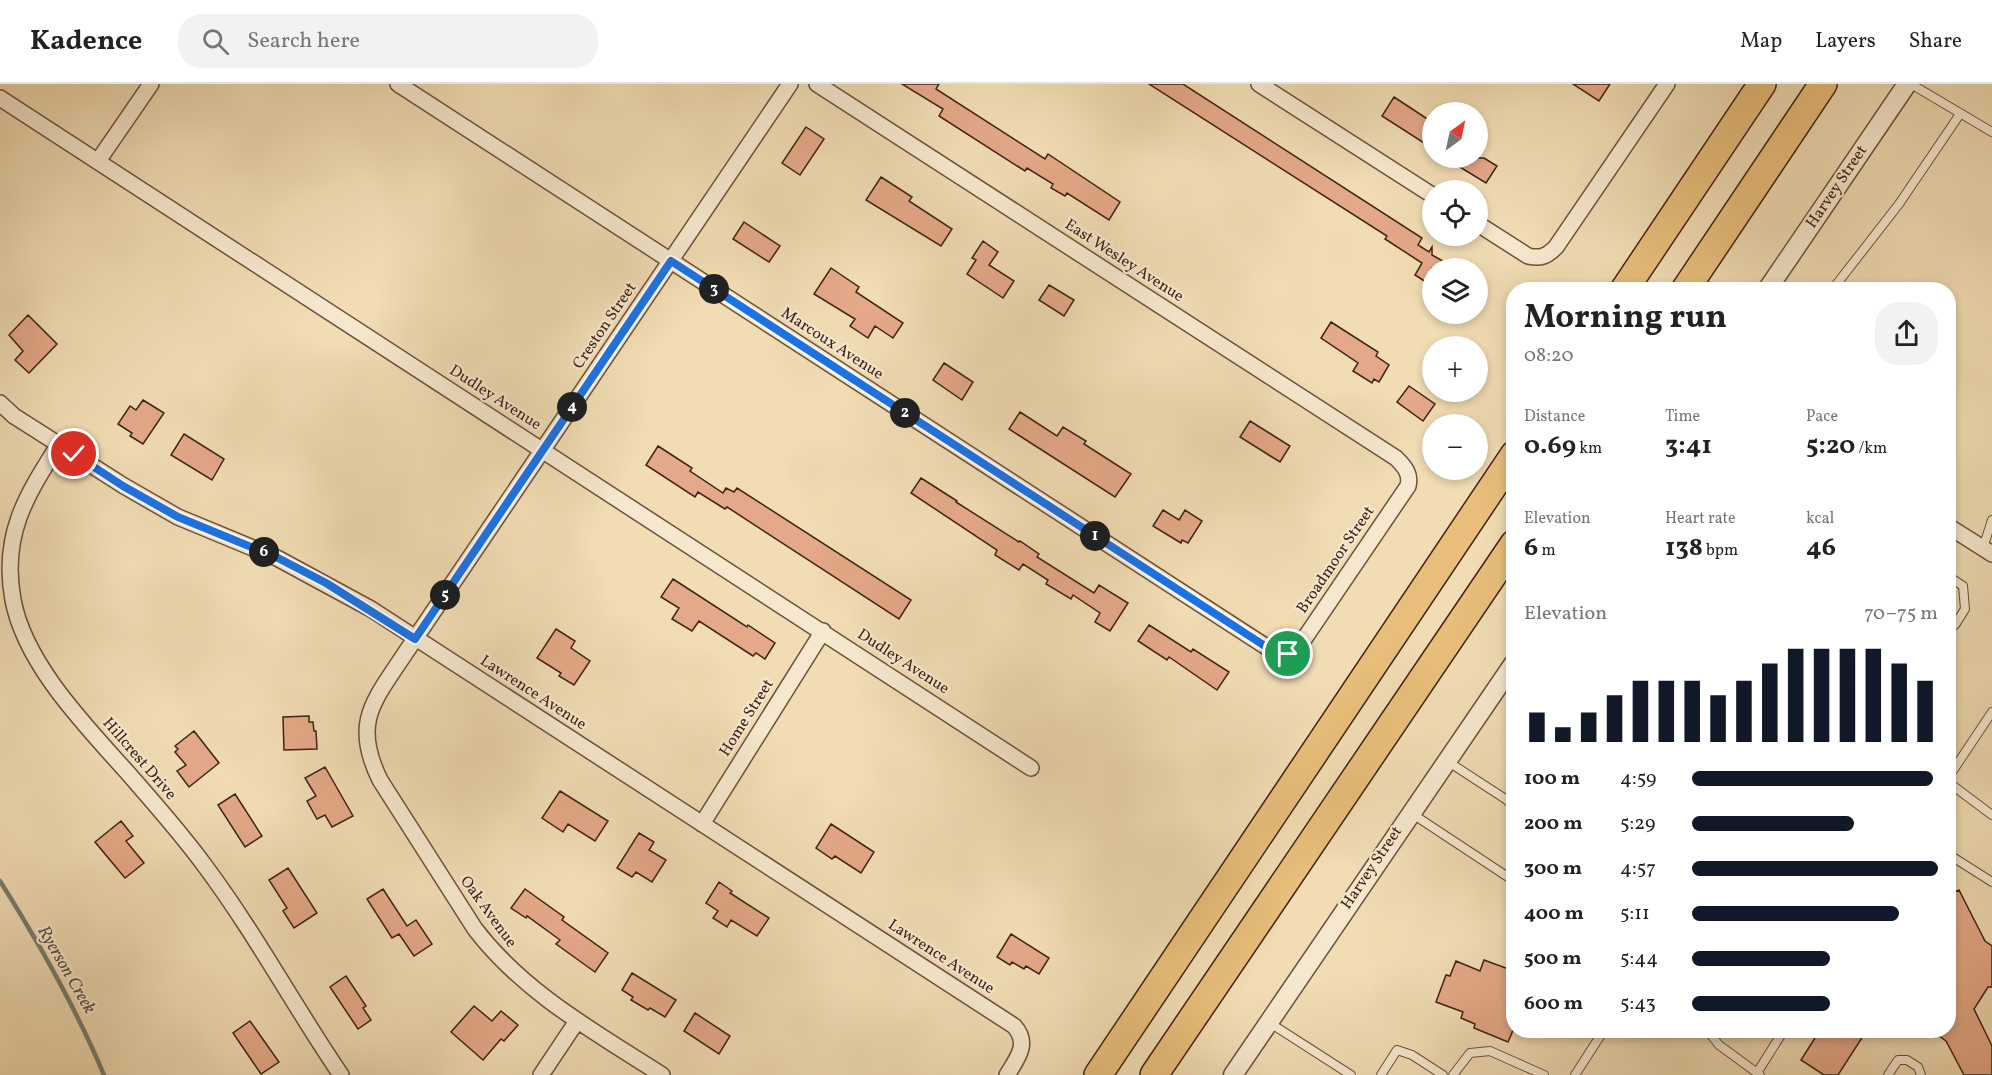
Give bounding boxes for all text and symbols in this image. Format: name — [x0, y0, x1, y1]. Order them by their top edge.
search box — [178, 14, 598, 68]
text: Kadence — [30, 22, 142, 61]
icon: search — [199, 25, 232, 58]
text: Search here — [247, 26, 360, 57]
text: Map — [1740, 27, 1782, 56]
text: Layers — [1815, 27, 1876, 56]
text: Share — [1909, 27, 1962, 56]
north arrow — [1422, 102, 1488, 168]
map controls — [1422, 102, 1488, 480]
street label: Harvey Street — [1801, 141, 1873, 233]
button: locate — [1422, 180, 1488, 246]
street label: East Wesley Avenue — [1060, 214, 1188, 308]
button: layers — [1422, 258, 1488, 324]
pin: 3 — [699, 274, 729, 304]
street label: Creston Street — [568, 278, 642, 374]
text: 3 — [710, 278, 718, 300]
text: Morning run — [1524, 296, 1727, 342]
button: share — [1875, 302, 1938, 365]
street label: Marcoux Avenue — [776, 303, 888, 385]
button: + — [1422, 336, 1488, 402]
text: 08:20 — [1524, 342, 1573, 370]
street label: Dudley Avenue — [445, 360, 545, 436]
pin: 4 — [557, 392, 587, 422]
text: 4 — [567, 396, 577, 418]
pin: 2 — [890, 398, 920, 428]
text: 2 — [901, 402, 909, 424]
text: Distance — [1524, 406, 1585, 428]
text: Time — [1665, 406, 1700, 428]
text: Pace — [1806, 406, 1838, 428]
button: − — [1422, 414, 1488, 480]
pin — [48, 428, 99, 479]
text: 0.69 — [1524, 428, 1576, 464]
text: 3:41 — [1665, 428, 1712, 464]
text: 5:20 — [1806, 428, 1855, 464]
icon: check — [57, 437, 90, 470]
text: km — [1576, 438, 1602, 460]
text: /km — [1855, 438, 1887, 460]
street label: Broadmoor Street — [1292, 502, 1380, 618]
text: Elevation — [1524, 508, 1591, 530]
text: Heart rate — [1665, 508, 1736, 530]
text: kcal — [1806, 508, 1834, 530]
pin: 1 — [1080, 521, 1110, 551]
text: 1 — [1092, 525, 1098, 547]
text: 6 — [1524, 530, 1538, 566]
text: 138 — [1665, 530, 1703, 566]
text: 46 — [1806, 530, 1836, 566]
pin: 6 — [249, 537, 279, 567]
text: m — [1538, 540, 1556, 562]
text: bpm — [1703, 540, 1738, 562]
text: 6 — [260, 541, 268, 563]
pin: 5 — [430, 580, 460, 610]
text: 5 — [441, 584, 449, 606]
text: Elevation — [1524, 600, 1607, 628]
text: 70–75 m — [1864, 600, 1938, 628]
street label: Dudley Avenue — [853, 624, 953, 700]
pin — [1262, 628, 1313, 679]
icon: arrive — [1271, 637, 1304, 670]
street label: Lawrence Avenue — [475, 650, 591, 736]
street label: Home Street — [714, 675, 780, 761]
street label: Hillcrest Drive — [97, 713, 181, 805]
text: 100 m — [1524, 765, 1580, 793]
text: 4:59 — [1620, 765, 1656, 793]
text: 200 m — [1524, 810, 1582, 838]
text: 5:29 — [1620, 810, 1655, 838]
street label: Harvey Street — [1336, 822, 1408, 914]
text: 300 m — [1524, 855, 1582, 883]
text: 4:57 — [1620, 855, 1656, 883]
street label: Oak Avenue — [454, 872, 522, 952]
text: 400 m — [1524, 900, 1584, 928]
text: 5:11 — [1620, 900, 1650, 928]
street label: Lawrence Avenue — [883, 914, 999, 1000]
water label: Ryerson Creek — [31, 921, 101, 1019]
text: 500 m — [1524, 945, 1582, 973]
text: 5:44 — [1620, 945, 1658, 973]
text: 600 m — [1524, 990, 1583, 1018]
text: 5:43 — [1620, 990, 1656, 1018]

